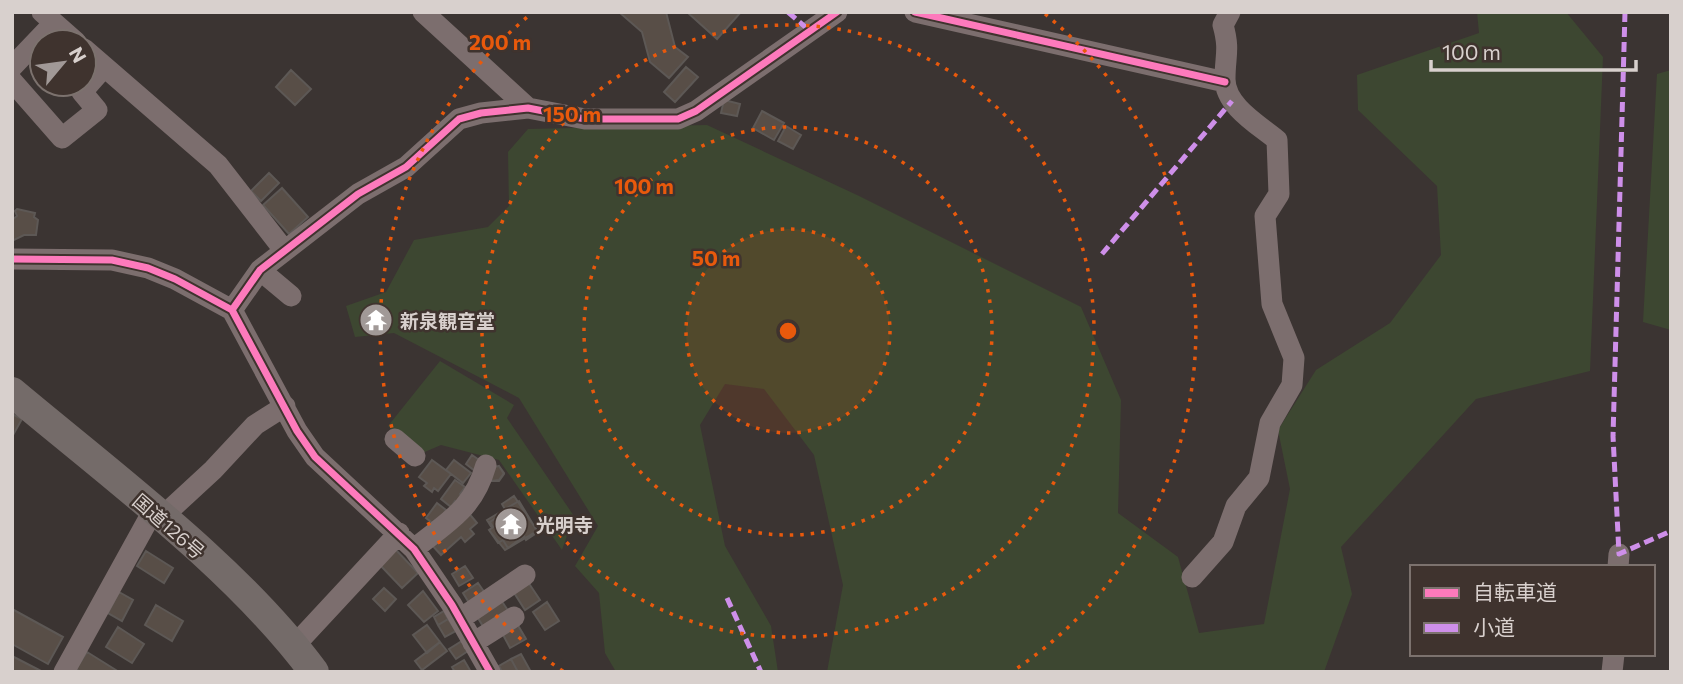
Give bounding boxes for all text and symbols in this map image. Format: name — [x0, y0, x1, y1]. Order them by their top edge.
north arrow — [28, 28, 98, 98]
scale bar — [1431, 28, 1636, 72]
text: 200 m — [469, 29, 531, 54]
text: 100 m — [1442, 39, 1501, 64]
text: N — [65, 43, 92, 66]
text: 150 m — [543, 101, 601, 126]
text: 100 m — [614, 173, 674, 198]
text: 50 m — [692, 245, 740, 270]
temple icon: 新泉観音堂 — [357, 301, 395, 339]
place label: 新泉観音堂 — [400, 309, 495, 332]
centre of rings — [776, 319, 800, 343]
street label: 国道126号 — [129, 489, 209, 563]
temple icon: 光明寺 — [492, 505, 530, 543]
place label: 光明寺 — [536, 513, 593, 536]
legend — [1410, 565, 1655, 656]
text: 自転車道 — [1473, 579, 1557, 604]
text: 小道 — [1473, 614, 1515, 639]

